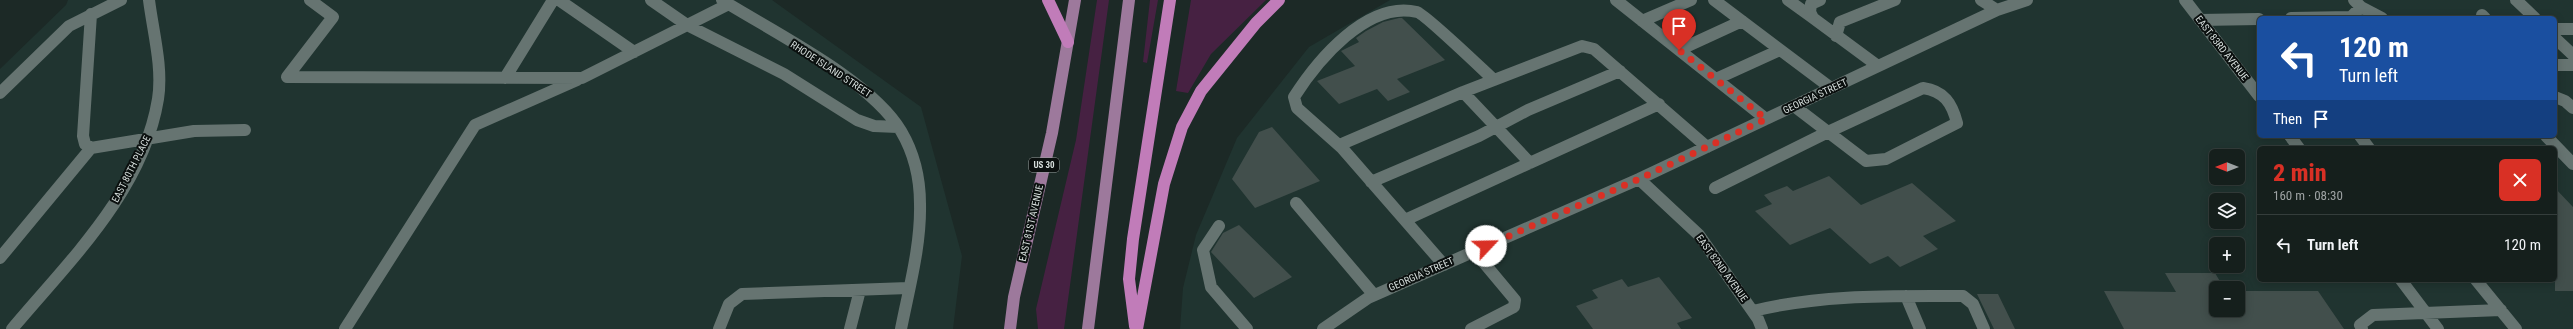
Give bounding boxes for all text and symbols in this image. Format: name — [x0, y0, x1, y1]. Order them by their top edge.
pin — [1662, 9, 1696, 50]
street label: EAST 83RD AVENUE — [2193, 13, 2251, 83]
icon: arrive — [1668, 15, 1690, 37]
text: 120 m — [2339, 31, 2409, 64]
icon: left — [2273, 32, 2325, 84]
street label: RHODE ISLAND STREET — [789, 39, 873, 99]
text: Turn left — [2339, 65, 2398, 86]
street label: GEORGIA STREET — [1781, 76, 1849, 116]
icon: arrive — [2310, 108, 2332, 130]
text: Then — [2273, 110, 2302, 128]
street label: EAST 80TH PLACE — [109, 134, 153, 204]
north arrow — [2209, 149, 2245, 185]
map controls — [2209, 149, 2245, 317]
road number: US 30 — [1029, 158, 1059, 172]
text: 2 min — [2273, 159, 2327, 187]
button: close — [2499, 159, 2541, 201]
street label: EAST 81ST AVENUE — [1017, 184, 1045, 262]
text: 160 m · 08:30 — [2273, 188, 2343, 203]
button: layers — [2209, 193, 2245, 229]
position arrow — [1465, 225, 1507, 267]
street label: EAST 82ND AVENUE — [1694, 232, 1750, 304]
icon: left — [2273, 234, 2295, 256]
text: Turn left — [2307, 236, 2358, 254]
text: 120 m — [2504, 236, 2541, 254]
button: + — [2209, 237, 2245, 273]
street label: GEORGIA STREET — [1387, 255, 1455, 293]
button: − — [2209, 281, 2245, 317]

